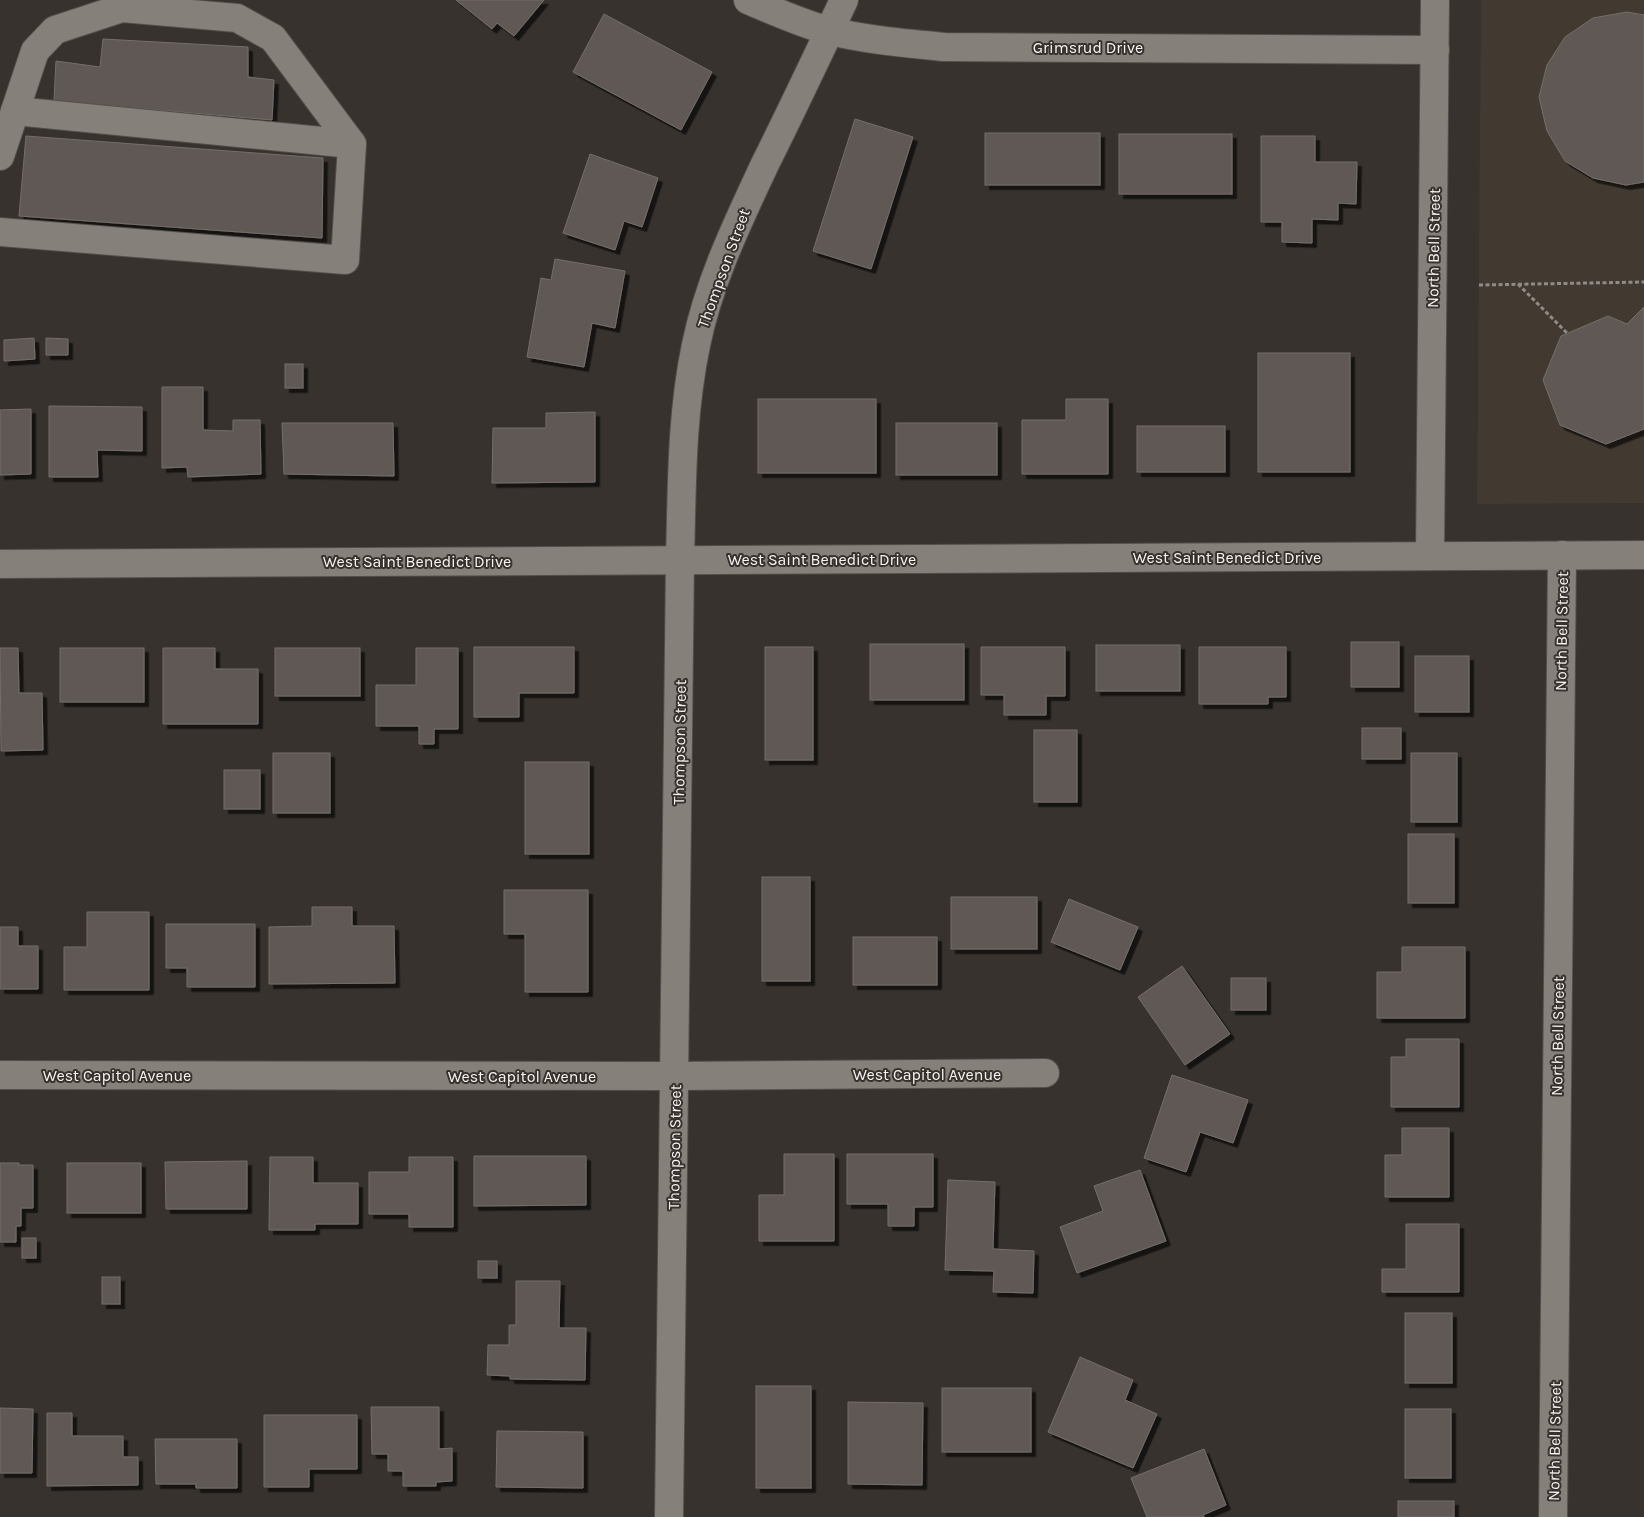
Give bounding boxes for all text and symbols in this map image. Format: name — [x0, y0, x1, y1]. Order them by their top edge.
street label: Grimsrud Drive — [1033, 38, 1143, 57]
street label: North Bell Street — [1423, 188, 1444, 308]
street label: Thompson Street — [693, 206, 754, 330]
street label: West Saint Benedict Drive — [1133, 548, 1321, 567]
street label: West Saint Benedict Drive — [728, 550, 916, 569]
street label: West Saint Benedict Drive — [323, 552, 511, 571]
street label: North Bell Street — [1551, 571, 1572, 691]
street label: Thompson Street — [669, 679, 690, 805]
street label: North Bell Street — [1547, 976, 1568, 1096]
street label: West Capitol Avenue — [853, 1065, 1001, 1084]
street label: West Capitol Avenue — [43, 1066, 191, 1085]
street label: West Capitol Avenue — [448, 1067, 596, 1086]
street label: Thompson Street — [664, 1084, 685, 1210]
street label: North Bell Street — [1544, 1381, 1565, 1501]

